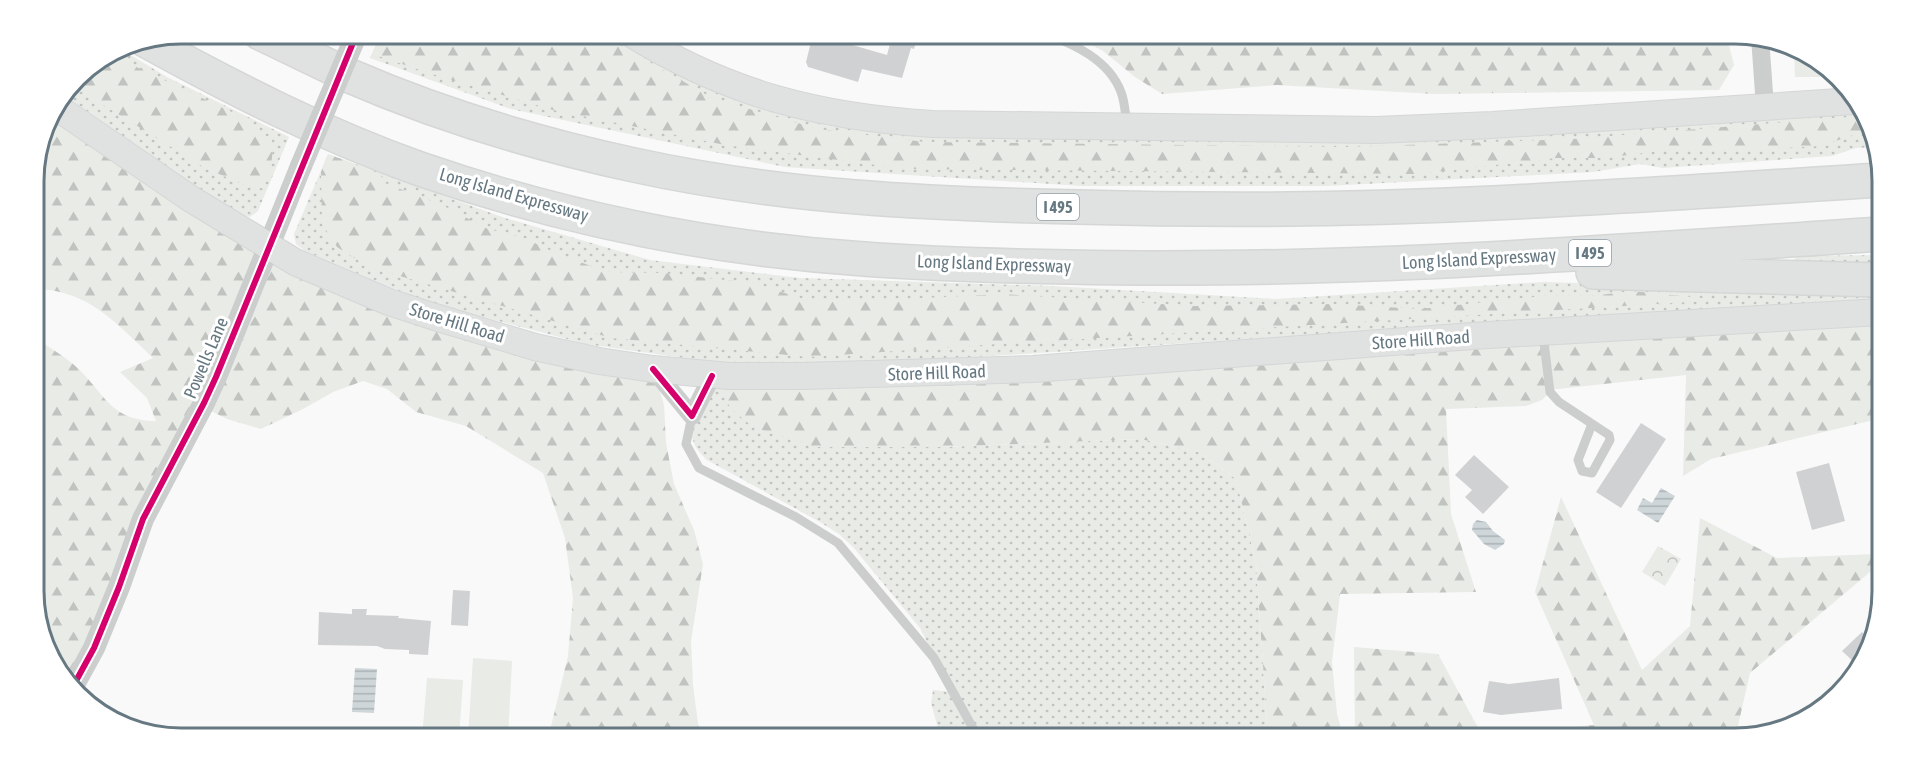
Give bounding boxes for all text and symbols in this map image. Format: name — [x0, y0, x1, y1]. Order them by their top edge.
street label: Long Island Expressway — [437, 163, 591, 226]
road number: I 495 — [1037, 194, 1079, 220]
road number: I 495 — [1569, 240, 1611, 266]
street label: Long Island Expressway — [1401, 244, 1557, 273]
street label: Long Island Expressway — [917, 250, 1071, 277]
street label: Store Hill Road — [407, 298, 507, 347]
street label: Powells Lane — [179, 314, 232, 402]
street label: Store Hill Road — [1371, 326, 1471, 353]
street label: Store Hill Road — [888, 360, 986, 385]

